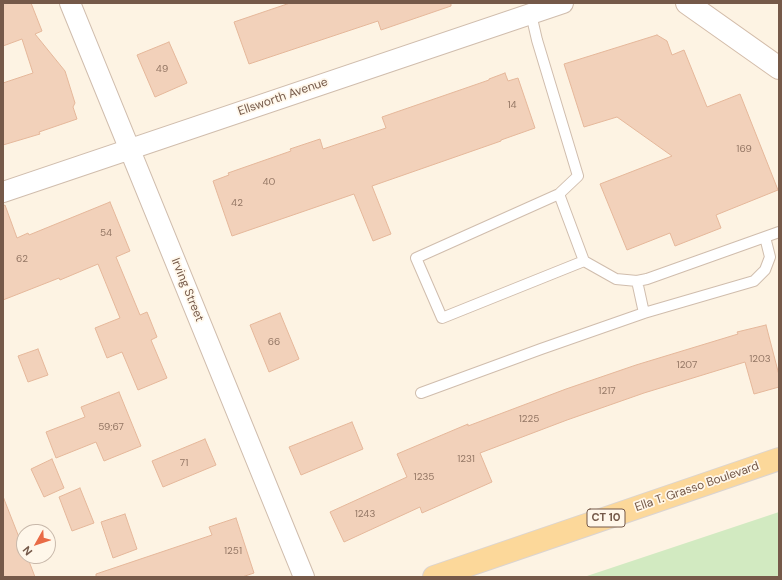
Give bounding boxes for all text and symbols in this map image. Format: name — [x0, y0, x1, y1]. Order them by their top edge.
house number: 49 — [156, 63, 168, 75]
street label: Ellsworth Avenue — [236, 75, 330, 119]
house number: 14 — [507, 99, 517, 111]
house number: 169 — [736, 143, 752, 155]
house number: 40 — [263, 176, 275, 188]
house number: 42 — [231, 197, 243, 209]
house number: 54 — [100, 227, 112, 239]
house number: 62 — [16, 253, 28, 265]
street label: Irving Street — [168, 256, 206, 324]
house number: 66 — [268, 336, 280, 348]
house number: 1203 — [749, 353, 771, 365]
house number: 1207 — [677, 359, 697, 371]
house number: 1217 — [598, 385, 616, 397]
house number: 1225 — [519, 413, 539, 425]
house number: 59;67 — [98, 421, 124, 433]
house number: 1231 — [457, 453, 475, 465]
house number: 71 — [180, 457, 188, 469]
street label: Ella T. Grasso Boulevard — [633, 459, 761, 515]
house number: 1235 — [414, 471, 434, 483]
house number: 1243 — [355, 508, 375, 520]
road number: CT 10 — [587, 509, 625, 527]
north arrow — [16, 524, 56, 564]
text: N — [19, 543, 35, 558]
house number: 1251 — [224, 545, 242, 557]

